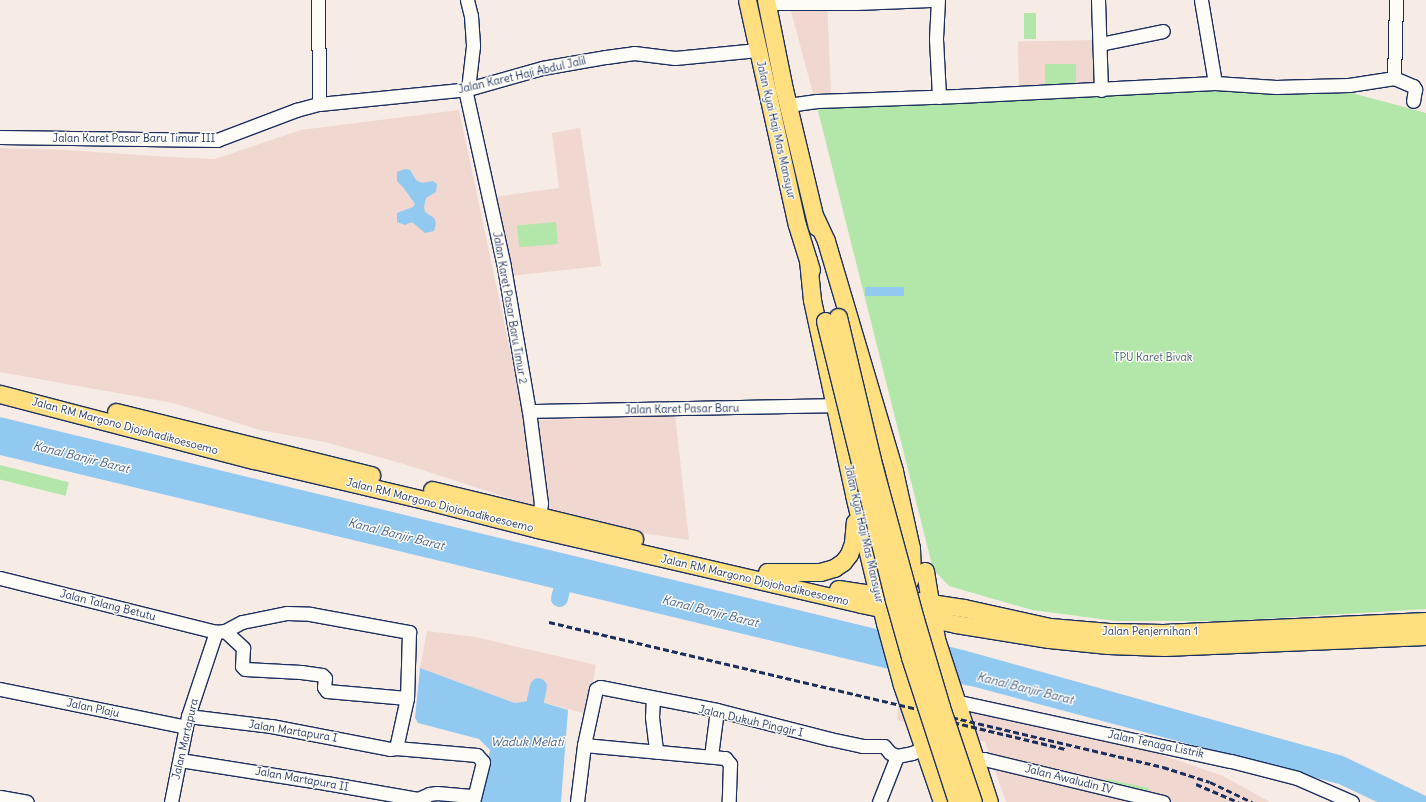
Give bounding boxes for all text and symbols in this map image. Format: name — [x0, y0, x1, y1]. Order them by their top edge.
street label: Jalan Karet Haji Abdul Jalil — [457, 54, 587, 96]
street label: Jalan Kyai Haji Mas Mansyur — [754, 59, 798, 201]
street label: Jalan Karet Pasar Baru Timur III — [53, 131, 215, 145]
street label: Jalan Karet Pasar Baru Timur 2 — [490, 231, 530, 385]
park label: TPU Karet Bivak — [1114, 350, 1192, 364]
street label: Jalan RM Margono Djojohadikoesoemo — [30, 395, 220, 457]
street label: Jalan Karet Pasar Baru — [625, 401, 739, 417]
water label: Kanal Banjir Barat — [31, 438, 131, 476]
street label: Jalan Kyai Haji Mas Mansyur — [842, 463, 886, 605]
street label: Jalan RM Margono Djojohadikoesoemo — [345, 475, 535, 535]
water label: Kanal Banjir Barat — [346, 515, 446, 553]
street label: Jalan RM Margono Djojohadikoesoemo — [660, 552, 850, 608]
street label: Jalan Talang Betutu — [59, 587, 157, 623]
water label: Kanal Banjir Barat — [660, 592, 760, 630]
street label: Jalan Penjernihan 1 — [1102, 624, 1198, 638]
water label: Kanal Banjir Barat — [975, 669, 1075, 707]
street label: Jalan Plaju — [65, 696, 121, 720]
street label: Jalan Martapura — [169, 697, 201, 781]
street label: Jalan Dukuh Pinggir I — [697, 703, 805, 739]
street label: Jalan Martapura I — [248, 717, 338, 745]
street label: Jalan Tenaga Listrik — [1107, 727, 1205, 761]
water label: Waduk Melati — [491, 735, 563, 749]
street label: Jalan Awaludin IV — [1024, 762, 1114, 796]
street label: Jalan Martapura II — [254, 764, 350, 794]

